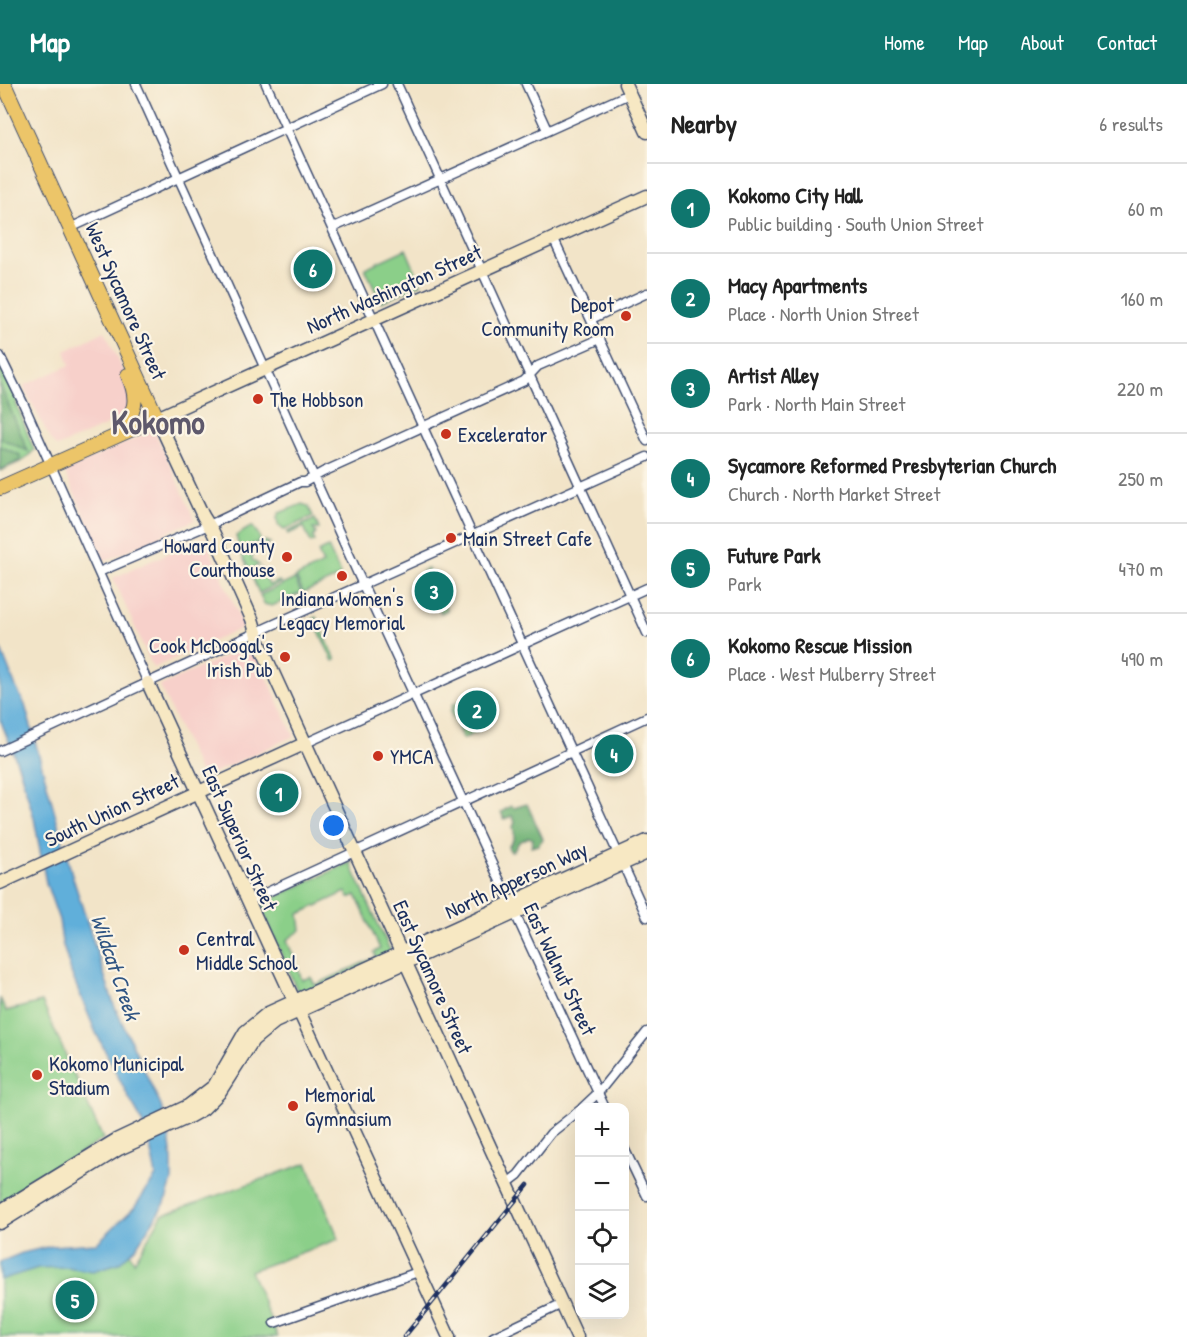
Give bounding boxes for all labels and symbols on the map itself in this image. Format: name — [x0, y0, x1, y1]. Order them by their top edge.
street label: West Sycamore Street — [78, 218, 174, 385]
street label: North Washington Street — [302, 237, 487, 341]
pin: 6 — [294, 246, 332, 291]
place label: Depot Community Room — [481, 290, 615, 343]
marker: Depot Community Room — [619, 309, 633, 323]
place label: The Hobbson — [270, 385, 363, 414]
marker: The Hobbson — [251, 392, 265, 406]
district label: Kokomo — [111, 400, 205, 444]
place label: Excelerator — [458, 420, 547, 449]
marker: Excelerator — [439, 427, 453, 441]
place label: Main Street Cafe — [463, 524, 592, 553]
place label: Howard County Courthouse — [164, 531, 275, 584]
marker: Main Street Cafe — [444, 531, 458, 545]
marker: Howard County Courthouse — [280, 550, 294, 564]
pin: 3 — [414, 568, 454, 614]
marker: Indiana Women's Legacy Memorial — [335, 569, 349, 583]
place label: Indiana Women's Legacy Memorial — [279, 584, 405, 637]
place label: Cook McDoogal's Irish Pub — [149, 631, 273, 684]
marker: Cook McDoogal's Irish Pub — [278, 650, 292, 664]
pin: 2 — [458, 688, 496, 732]
pin: 4 — [594, 732, 634, 776]
place label: YMCA — [390, 742, 434, 771]
marker: YMCA — [371, 749, 385, 763]
street label: East Superior Street — [195, 761, 285, 916]
street label: South Union Street — [40, 766, 184, 854]
pin: 1 — [260, 770, 298, 816]
your location — [319, 811, 348, 840]
street label: North Apperson Way — [440, 834, 592, 926]
street label: East Sycamore Street — [386, 896, 480, 1059]
street label: East Walnut Street — [517, 898, 604, 1041]
water label: Wildcat Creek — [84, 910, 149, 1026]
place label: Central Middle School — [196, 924, 298, 977]
marker: Central Middle School — [177, 943, 191, 957]
place label: Kokomo Municipal Stadium — [49, 1049, 184, 1102]
marker: Kokomo Municipal Stadium — [30, 1068, 44, 1082]
place label: Memorial Gymnasium — [305, 1080, 391, 1133]
marker: Memorial Gymnasium — [286, 1099, 300, 1113]
pin: 5 — [56, 1278, 94, 1322]

